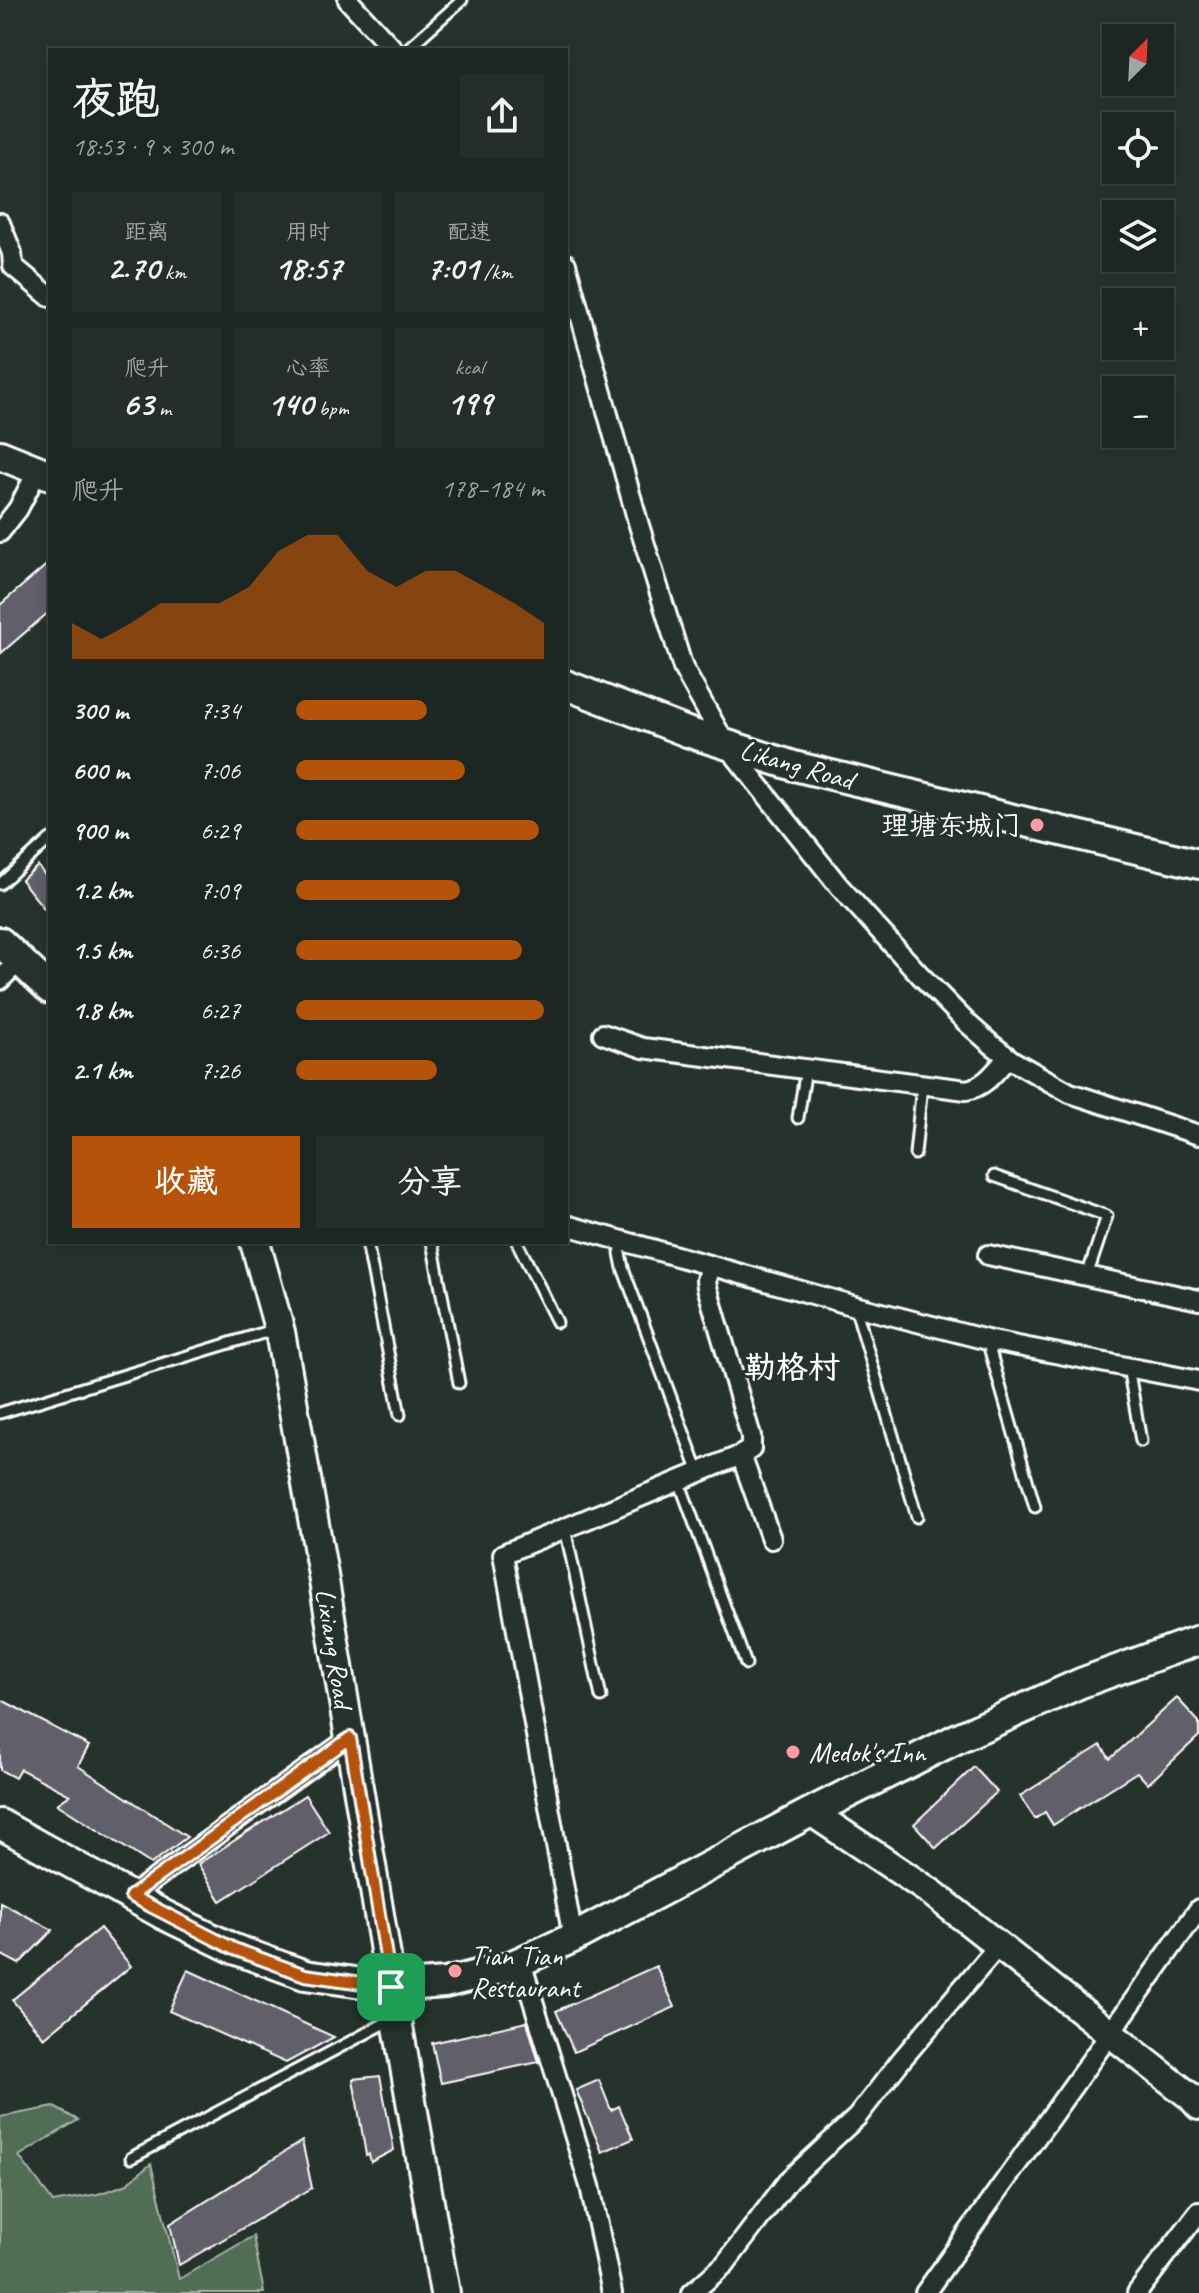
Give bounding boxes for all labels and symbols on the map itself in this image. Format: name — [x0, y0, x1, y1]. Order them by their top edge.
north arrow — [1102, 24, 1174, 96]
street label: Likang Road — [736, 732, 861, 798]
place label: 理塘东城门 — [881, 808, 1021, 843]
marker: 理塘东城门 — [1028, 816, 1046, 834]
district label: 勒格村 — [744, 1347, 840, 1388]
street label: Lixiang Road — [308, 1586, 362, 1714]
place label: Medok's Inn — [809, 1735, 927, 1770]
marker: Medok's Inn — [784, 1743, 802, 1761]
place label: Tian Tian Restaurant — [471, 1938, 582, 2005]
pin — [357, 1953, 425, 2021]
marker: Tian Tian Restaurant — [446, 1962, 464, 1980]

